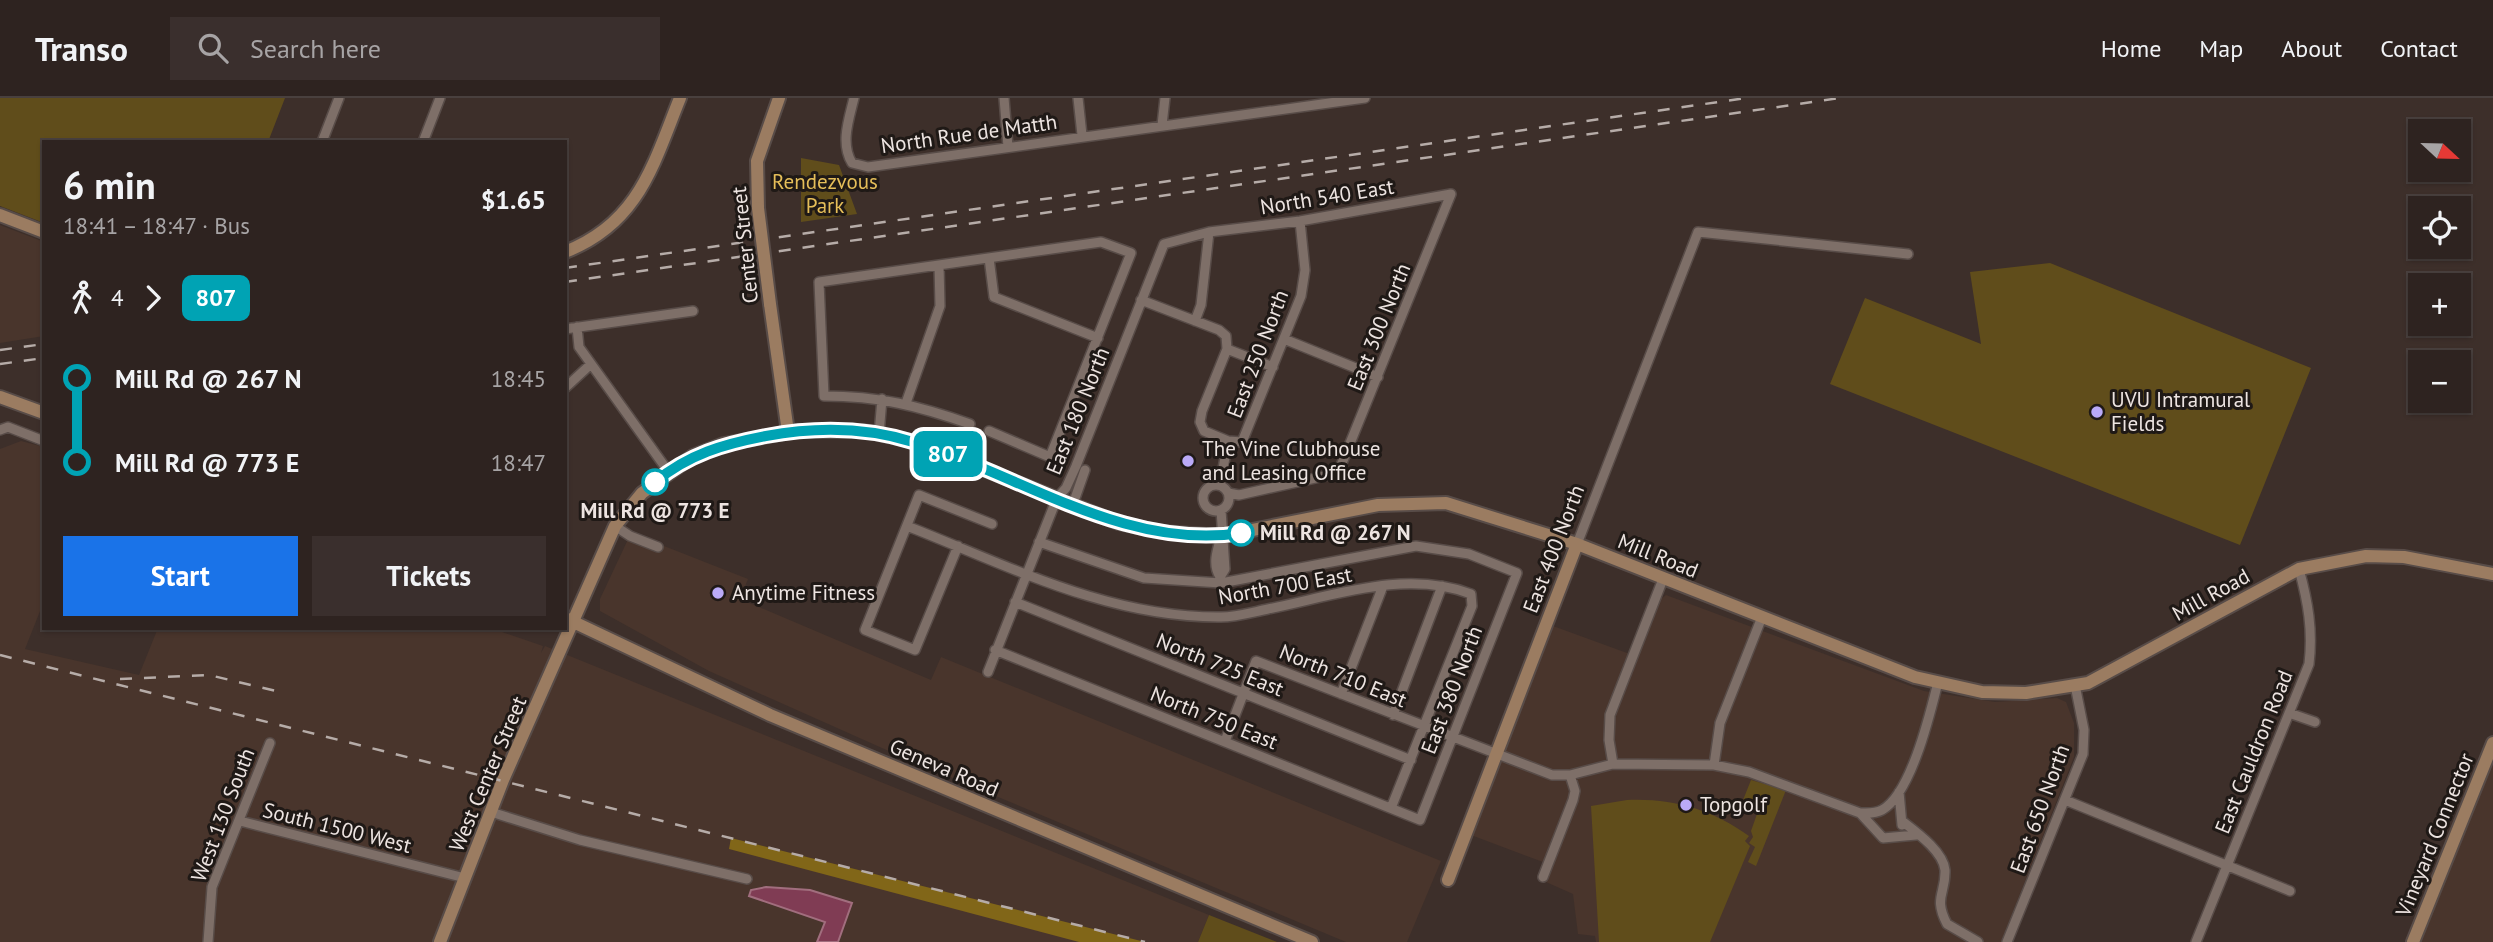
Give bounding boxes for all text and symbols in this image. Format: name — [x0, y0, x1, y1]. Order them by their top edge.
search box — [170, 17, 660, 80]
text: Transo — [35, 27, 128, 70]
icon: search — [194, 29, 232, 67]
text: Search here — [250, 32, 381, 65]
text: Home — [2101, 33, 2161, 64]
text: Map — [2199, 33, 2243, 64]
text: About — [2281, 33, 2342, 64]
text: Contact — [2380, 33, 2458, 64]
street label: North Rue de Matth — [879, 108, 1059, 159]
north arrow — [2408, 119, 2471, 182]
map controls — [2408, 119, 2471, 413]
text: 6 min — [63, 160, 156, 209]
park label: Rendezvous Park — [772, 168, 878, 219]
street label: North 540 East — [1258, 173, 1396, 220]
text: $1.65 — [481, 183, 546, 216]
street label: Center Street — [725, 185, 764, 305]
button: locate — [2408, 196, 2471, 259]
text: 18:41 – 18:47 · Bus — [63, 211, 250, 240]
street label: East 300 North — [1341, 259, 1416, 394]
button: + — [2408, 273, 2471, 336]
icon: walk — [63, 279, 101, 317]
icon: forward — [134, 279, 172, 317]
text: 807 — [196, 282, 236, 313]
text: 4 — [111, 283, 124, 312]
street label: East 250 North — [1221, 286, 1294, 422]
street label: East 180 North — [1040, 343, 1115, 478]
button: − — [2408, 350, 2471, 413]
text: Mill Rd @ 267 N — [115, 362, 302, 395]
text: 18:45 — [491, 364, 546, 393]
place label: UVU Intramural Fields — [2111, 386, 2250, 437]
marker: UVU Intramural Fields — [2089, 404, 2105, 420]
line badge: 807 — [908, 431, 988, 477]
place label: The Vine Clubhouse and Leasing Office — [1202, 435, 1380, 486]
text: 807 — [928, 438, 968, 469]
text: Mill Rd @ 773 E — [115, 446, 299, 479]
text: 18:47 — [491, 448, 546, 477]
marker: The Vine Clubhouse and Leasing Office — [1180, 453, 1196, 469]
marker: Mill Rd @ 773 E — [642, 469, 668, 495]
street label: East 400 North — [1517, 481, 1590, 617]
place label: Mill Rd @ 773 E — [581, 497, 730, 524]
place label: Mill Rd @ 267 N — [1260, 519, 1411, 546]
marker: Mill Rd @ 267 N — [1228, 520, 1254, 546]
street label: Mill Road — [1614, 527, 1702, 584]
button: Start — [63, 536, 298, 616]
button: Tickets — [312, 536, 546, 616]
street label: North 700 East — [1216, 560, 1354, 611]
street label: Mill Road — [2167, 562, 2254, 627]
place label: Anytime Fitness — [732, 579, 875, 606]
marker: Anytime Fitness — [710, 585, 726, 601]
street label: East 380 North — [1415, 622, 1488, 758]
street label: North 725 East — [1153, 627, 1288, 702]
street label: North 710 East — [1276, 638, 1411, 713]
street label: East Cauldron Road — [2208, 666, 2299, 838]
street label: North 750 East — [1147, 680, 1282, 755]
street label: West Center Street — [443, 692, 532, 856]
street label: Geneva Road — [886, 732, 1003, 803]
street label: East 650 North — [2004, 741, 2075, 877]
street label: West 130 South — [185, 744, 260, 885]
street label: Vineyard Connector — [2389, 749, 2480, 922]
place label: Topgolf — [1700, 791, 1768, 818]
street label: South 1500 West — [260, 796, 414, 859]
marker: Topgolf — [1678, 797, 1694, 813]

